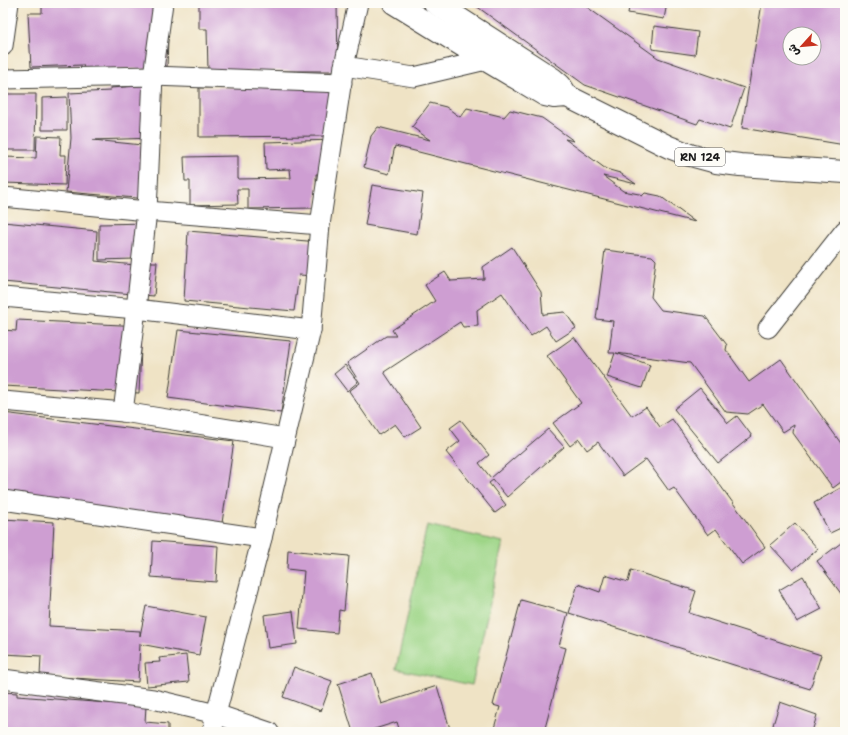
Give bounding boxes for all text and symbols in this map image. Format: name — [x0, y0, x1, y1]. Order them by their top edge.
north arrow — [782, 26, 822, 66]
text: ش — [784, 42, 803, 59]
road number: RN 124 — [675, 148, 725, 166]

